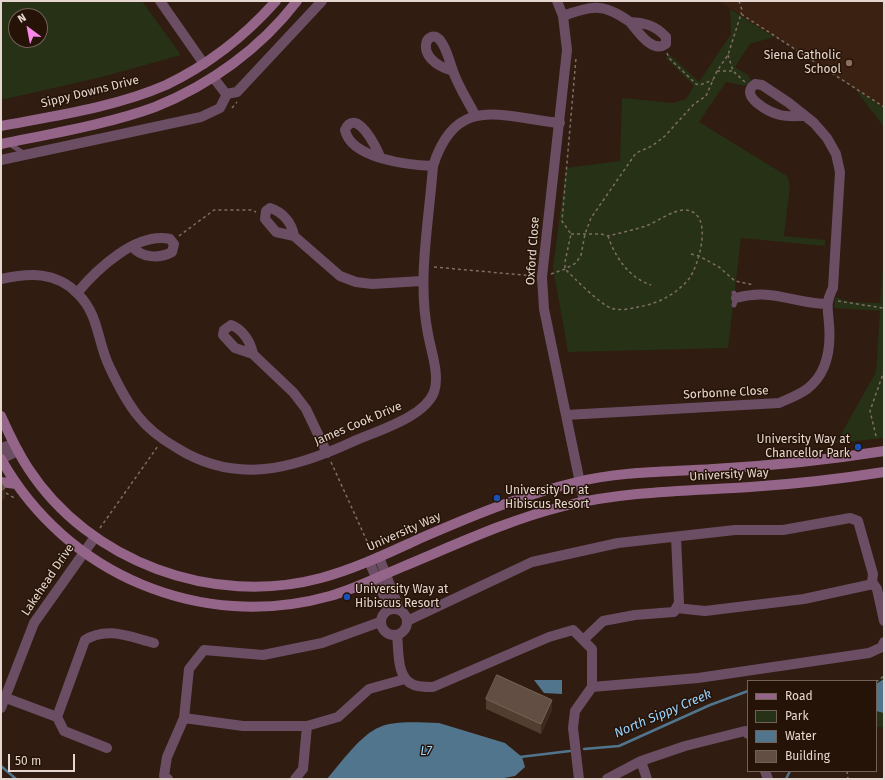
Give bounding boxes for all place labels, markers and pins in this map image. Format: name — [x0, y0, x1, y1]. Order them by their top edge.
place label: Siena Catholic School — [764, 49, 841, 77]
marker: Siena Catholic School — [844, 58, 854, 68]
place label: University Way at Chancellor Park — [757, 433, 850, 461]
marker: University Way at Chancellor Park — [853, 442, 863, 452]
place label: University Dr at Hibiscus Resort — [505, 484, 589, 512]
marker: University Dr at Hibiscus Resort — [492, 493, 502, 503]
place label: University Way at Hibiscus Resort — [355, 583, 448, 611]
marker: University Way at Hibiscus Resort — [342, 592, 352, 602]

